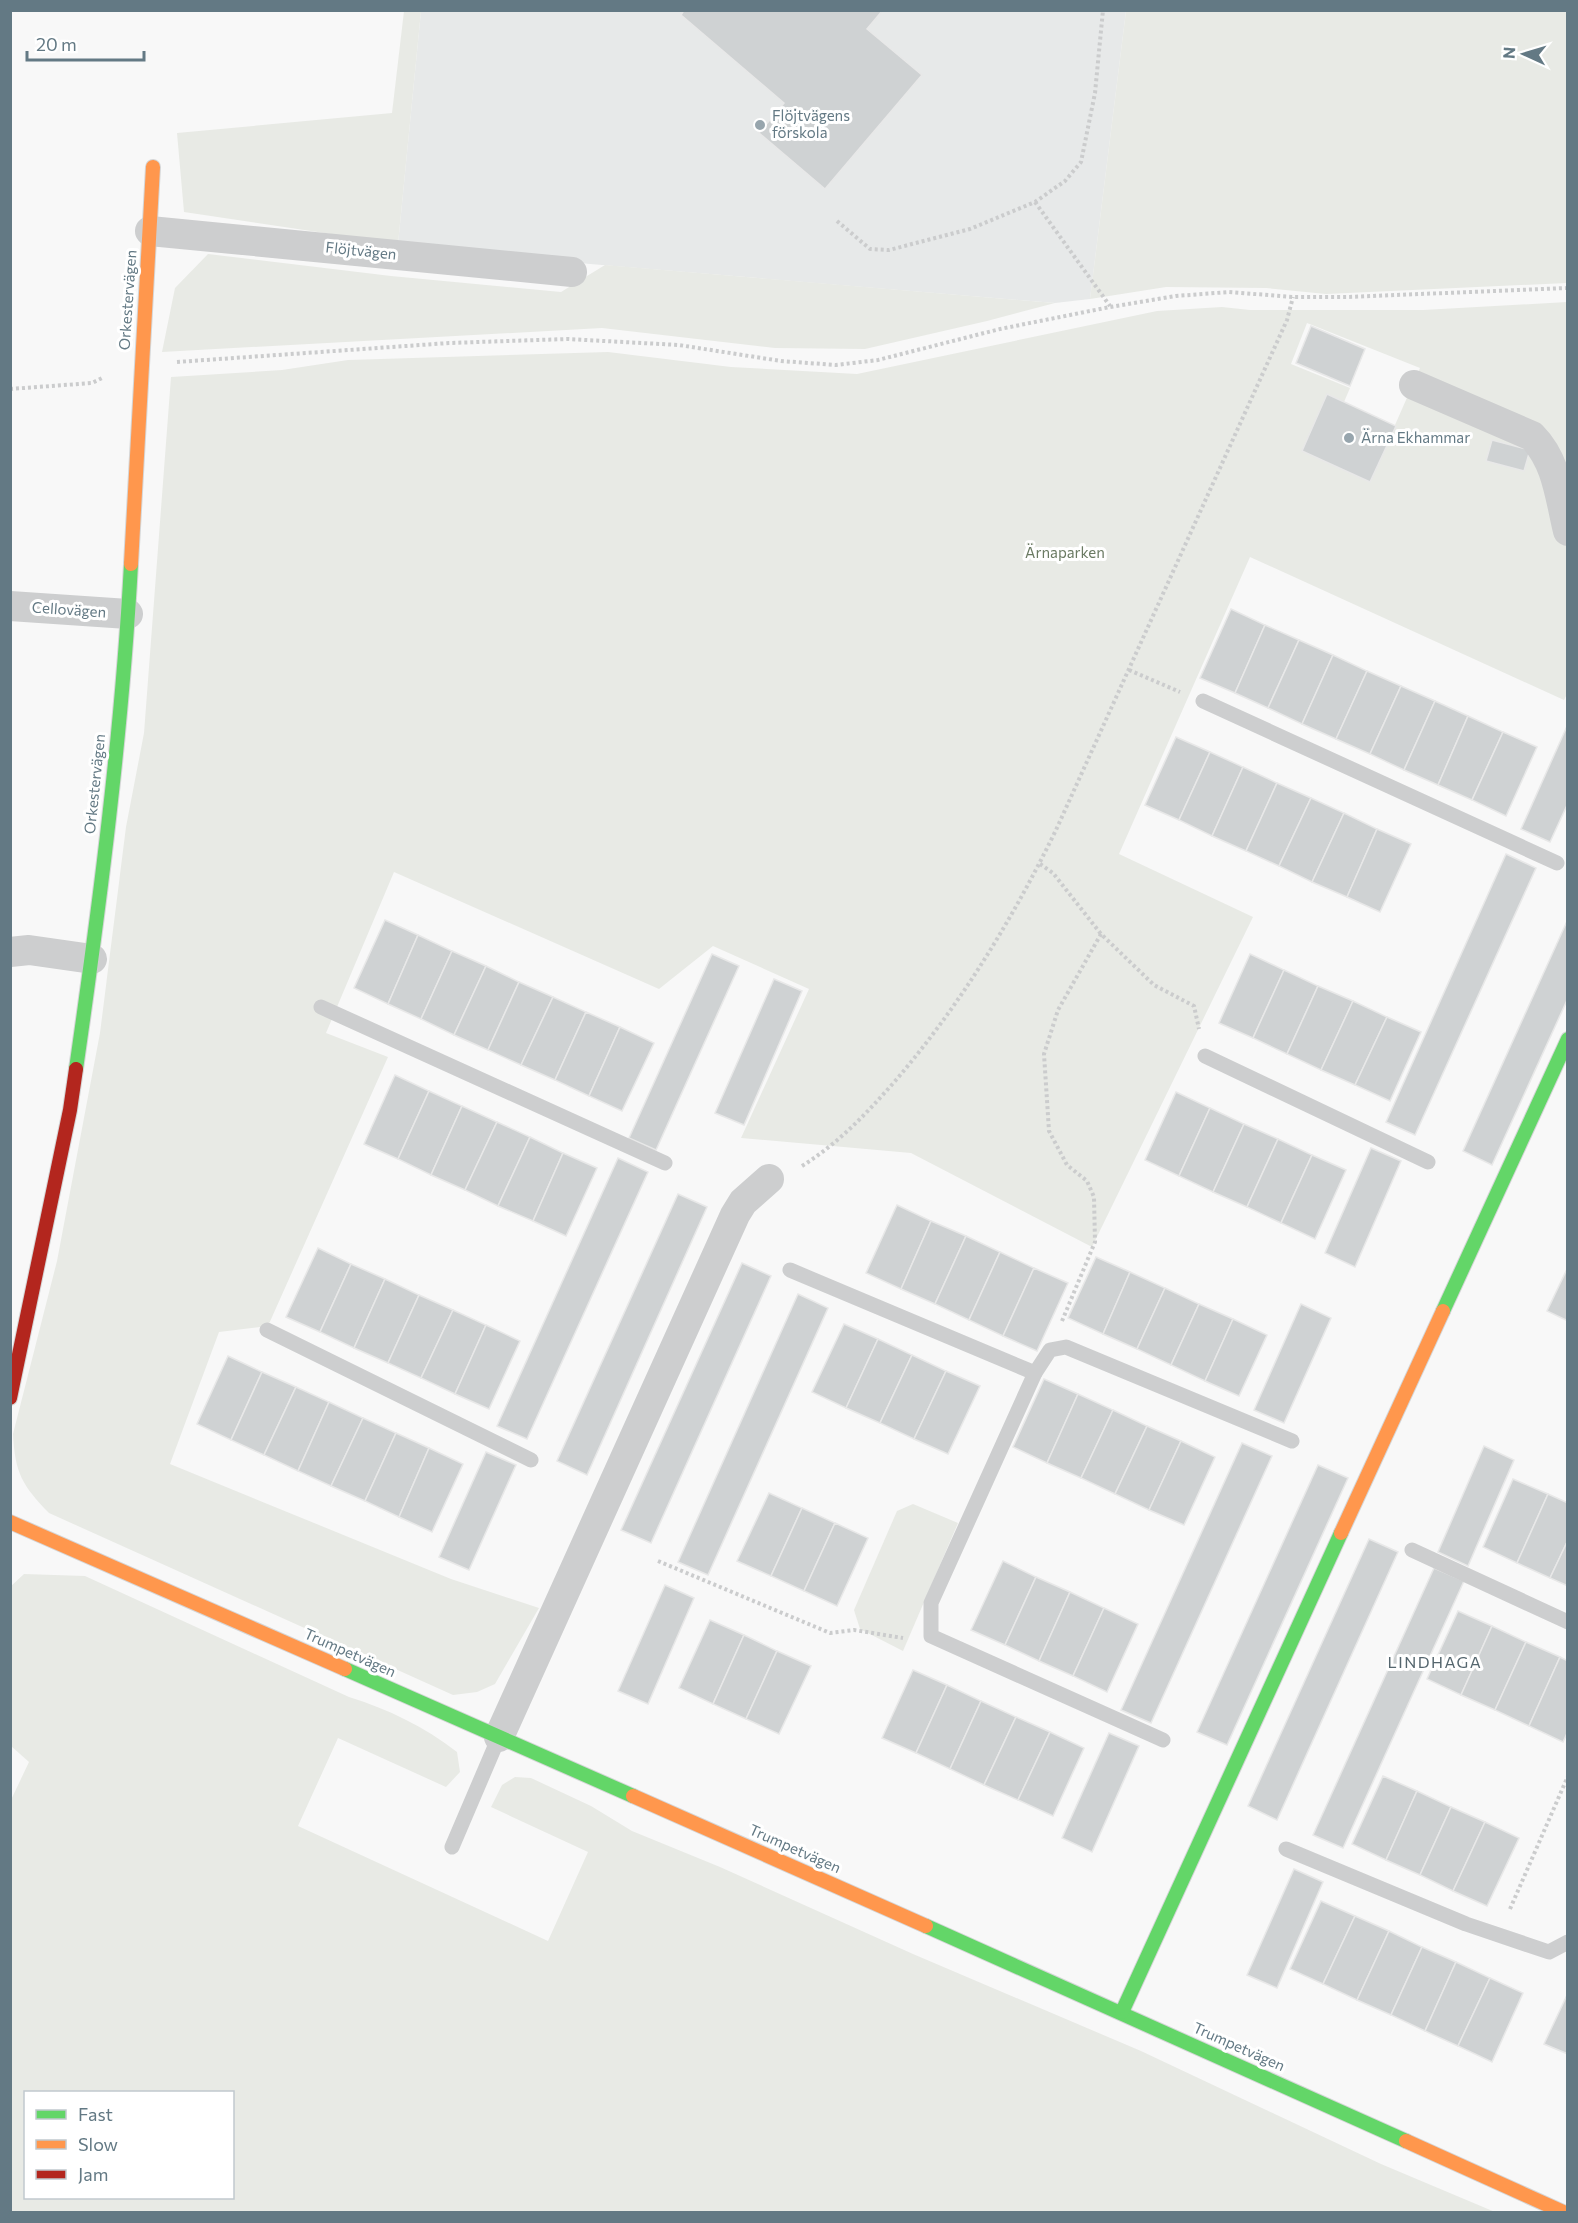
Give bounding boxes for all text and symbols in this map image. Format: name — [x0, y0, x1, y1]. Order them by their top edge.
scale bar — [27, 24, 144, 62]
north arrow — [1494, 24, 1554, 84]
text: 20 m — [36, 33, 77, 55]
text: N — [1499, 46, 1518, 60]
place label: Flöjtvägens förskola — [772, 106, 850, 141]
marker: Flöjtvägens förskola — [753, 118, 767, 132]
street label: Flöjtvägen — [325, 237, 397, 263]
street label: Orkestervägen — [115, 249, 139, 351]
place label: Ärna Ekhammar — [1361, 428, 1470, 446]
marker: Ärna Ekhammar — [1342, 431, 1356, 445]
park label: Ärnaparken — [1025, 543, 1105, 561]
street label: Cellovägen — [31, 597, 107, 621]
street label: Orkestervägen — [80, 733, 108, 835]
street label: Trumpetvägen — [302, 1624, 399, 1680]
district label: LINDHAGA — [1388, 1652, 1482, 1671]
street label: Trumpetvägen — [747, 1820, 844, 1876]
street label: Trumpetvägen — [1191, 2018, 1288, 2074]
legend — [24, 2091, 234, 2199]
text: Fast — [78, 2103, 113, 2125]
text: Slow — [78, 2133, 118, 2155]
text: Jam — [78, 2163, 108, 2185]

